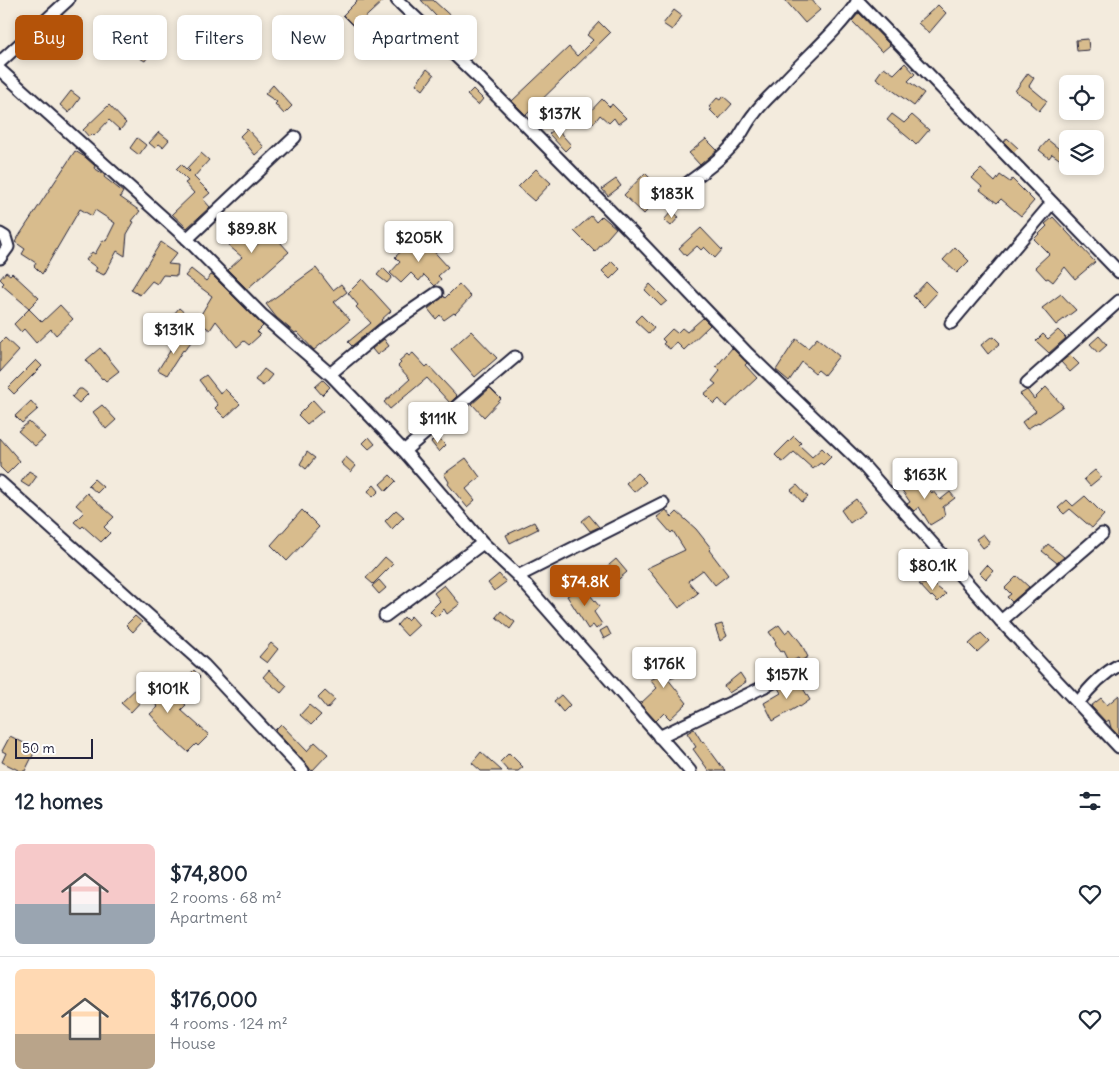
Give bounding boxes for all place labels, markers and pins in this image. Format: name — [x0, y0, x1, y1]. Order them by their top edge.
pin: $137K — [525, 96, 595, 139]
pin: $183K — [637, 176, 707, 219]
pin: $89.8K — [211, 212, 293, 254]
pin: $205K — [384, 220, 454, 263]
pin: $131K — [139, 312, 209, 355]
pin: $111K — [403, 402, 473, 444]
pin: $163K — [890, 458, 960, 500]
pin: $80.1K — [892, 548, 974, 591]
pin: $74.8K — [544, 564, 626, 607]
pin: $176K — [629, 646, 699, 689]
pin: $157K — [752, 658, 822, 700]
pin: $101K — [133, 672, 203, 714]

